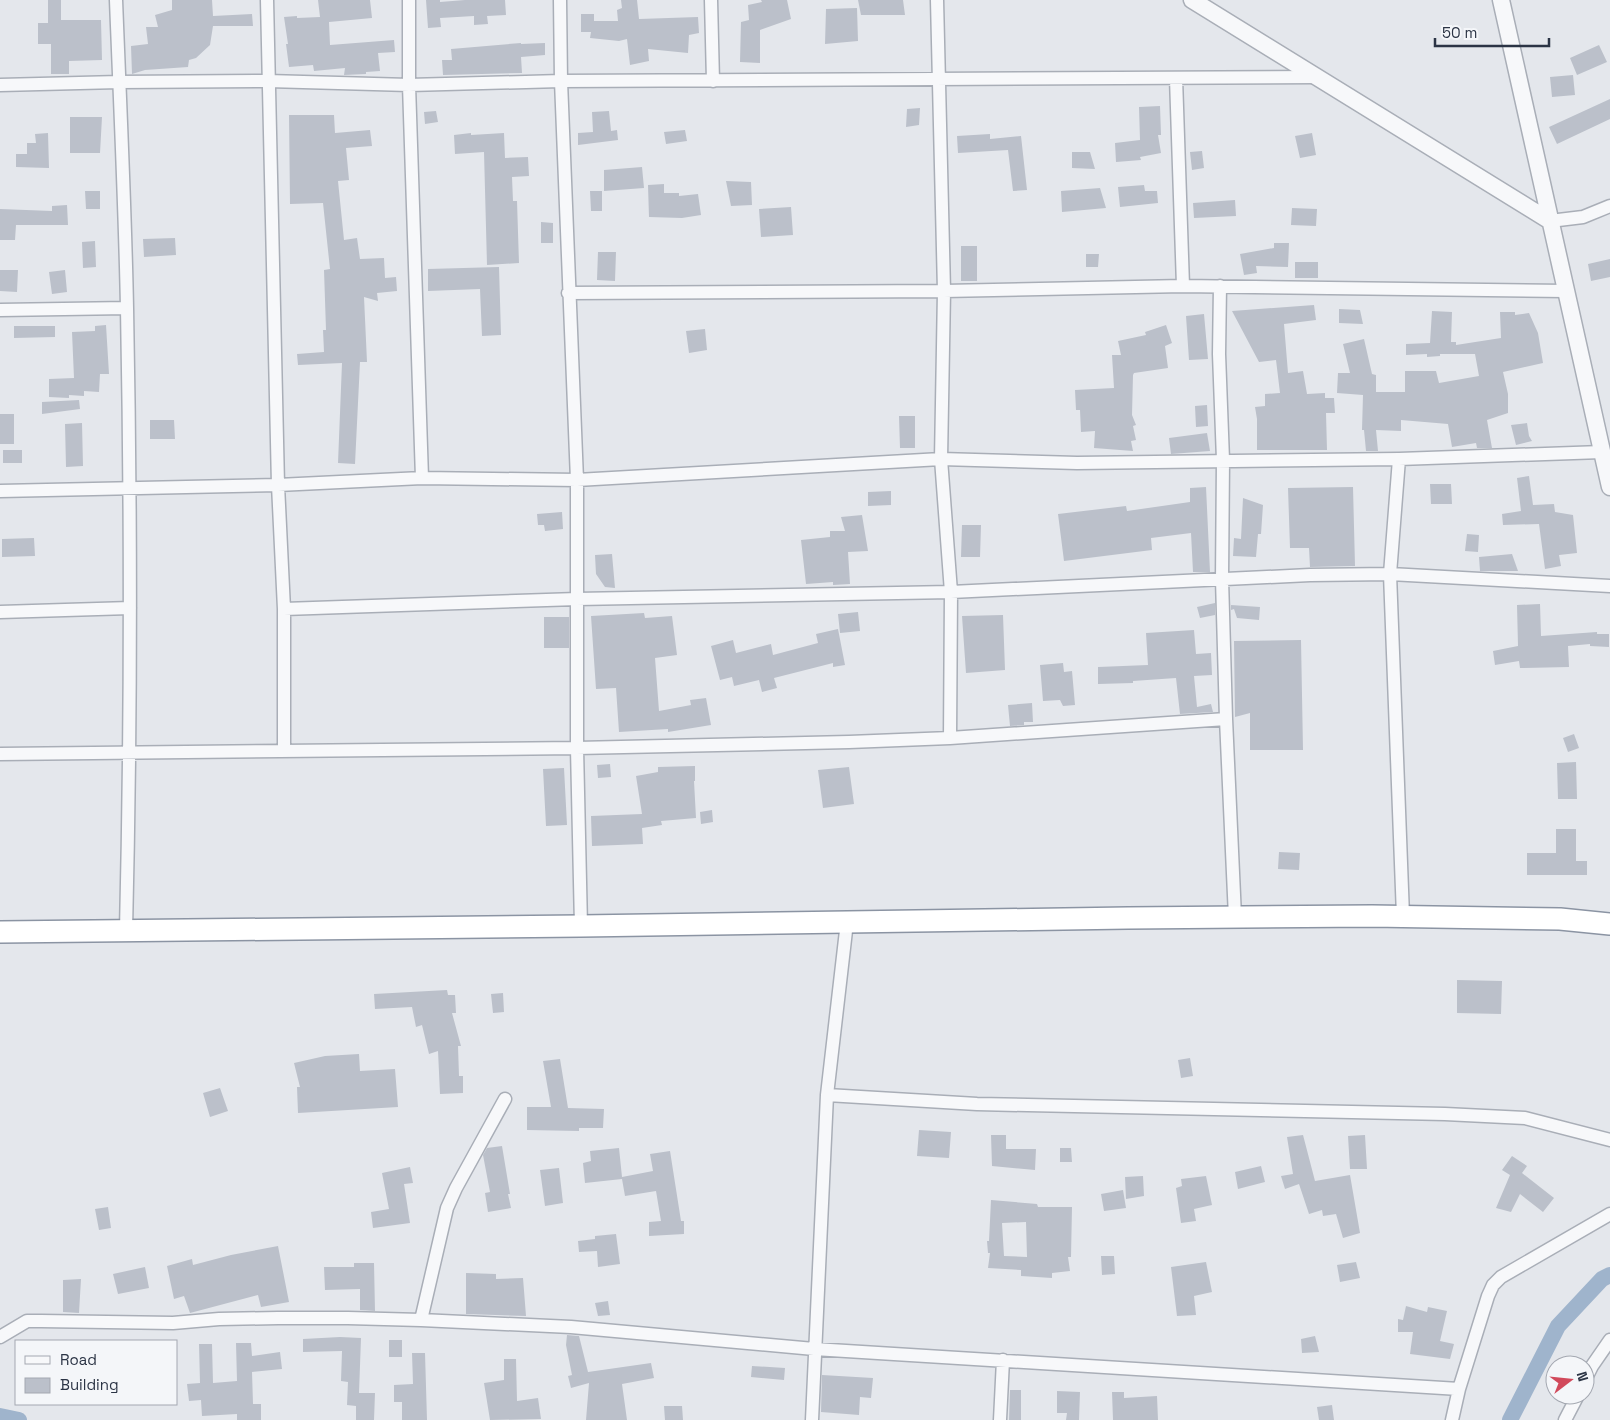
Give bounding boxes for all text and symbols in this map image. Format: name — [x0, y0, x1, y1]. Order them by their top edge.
scale bar — [1435, 15, 1549, 47]
text: 50 m — [1442, 23, 1477, 42]
legend — [15, 1340, 178, 1405]
text: Road — [60, 1350, 97, 1369]
north arrow — [1545, 1355, 1595, 1405]
text: N — [1573, 1369, 1592, 1383]
text: Building — [60, 1375, 119, 1394]

